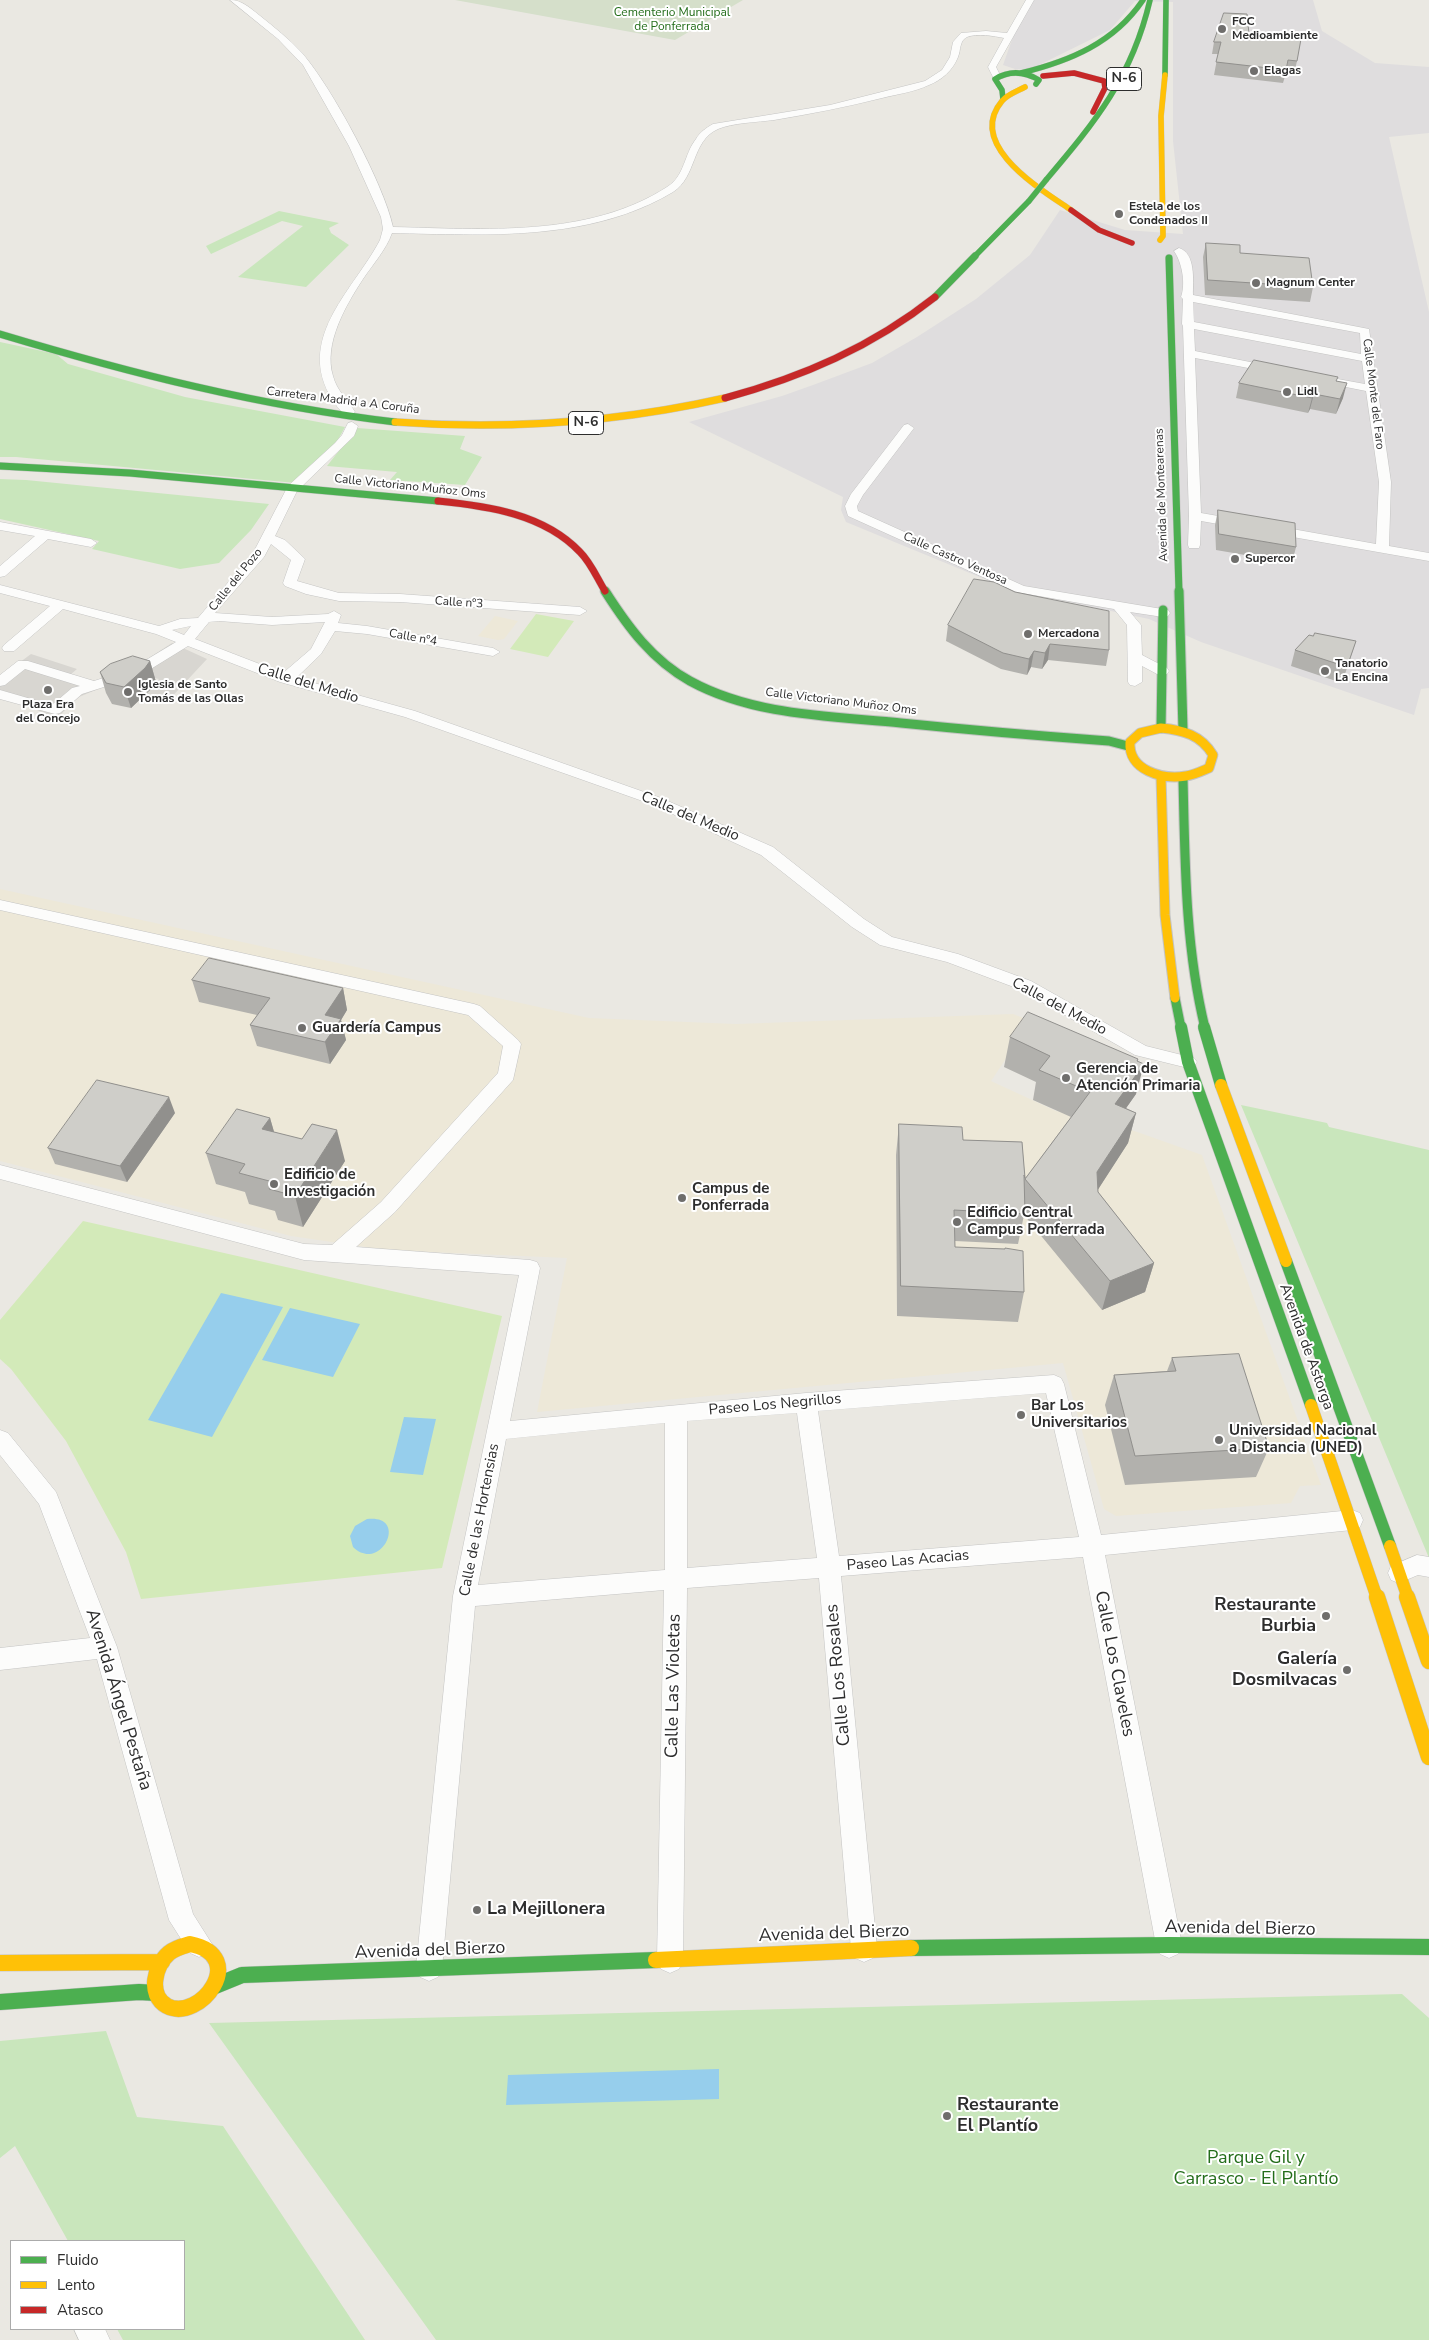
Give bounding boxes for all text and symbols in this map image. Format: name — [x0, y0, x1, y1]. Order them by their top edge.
park label: Cementerio Municipal de Ponferrada — [614, 6, 730, 34]
place label: FCC Medioambiente — [1232, 15, 1318, 43]
marker: FCC Medioambiente — [1216, 23, 1228, 35]
place label: Elagas — [1264, 64, 1301, 78]
marker: Elagas — [1248, 65, 1260, 77]
road number: N-6 — [1106, 68, 1142, 90]
place label: Estela de los Condenados II — [1129, 200, 1208, 228]
marker: Estela de los Condenados II — [1113, 208, 1125, 220]
place label: Magnum Center — [1266, 276, 1355, 290]
marker: Magnum Center — [1250, 277, 1262, 289]
street label: Calle Monte del Faro — [1359, 338, 1387, 450]
street label: Carretera Madrid a A Coruña — [266, 384, 420, 418]
place label: Lidl — [1297, 385, 1318, 399]
marker: Lidl — [1281, 386, 1293, 398]
road number: N-6 — [568, 412, 604, 434]
street label: Avenida de Montearenas — [1152, 428, 1172, 562]
street label: Calle Victoriano Muñoz Oms — [333, 472, 487, 502]
street label: Calle Castro Ventosa — [901, 530, 1009, 588]
street label: Calle del Pozo — [206, 546, 266, 614]
place label: Supercor — [1245, 552, 1295, 566]
marker: Supercor — [1229, 553, 1241, 565]
street label: Calle nº3 — [434, 594, 484, 612]
street label: Calle nº4 — [388, 627, 438, 649]
place label: Mercadona — [1038, 627, 1099, 641]
marker: Mercadona — [1022, 628, 1034, 640]
place label: Tanatorio La Encina — [1335, 657, 1388, 685]
street label: Calle del Medio — [255, 660, 361, 708]
marker: Tanatorio La Encina — [1319, 665, 1331, 677]
place label: Iglesia de Santo Tomás de las Ollas — [138, 678, 244, 706]
marker: Plaza Era del Concejo — [42, 684, 54, 696]
marker: Iglesia de Santo Tomás de las Ollas — [122, 686, 134, 698]
street label: Calle Victoriano Muñoz Oms — [764, 686, 918, 718]
place label: Plaza Era del Concejo — [16, 698, 80, 726]
street label: Calle del Medio — [638, 788, 742, 846]
street label: Calle del Medio — [1008, 974, 1110, 1040]
place label: Guardería Campus — [312, 1019, 441, 1037]
marker: Guardería Campus — [296, 1022, 308, 1034]
place label: Gerencia de Atención Primaria — [1076, 1060, 1200, 1095]
marker: Gerencia de Atención Primaria — [1060, 1072, 1072, 1084]
place label: Edificio de Investigación — [284, 1166, 375, 1201]
marker: Edificio de Investigación — [268, 1178, 280, 1190]
place label: Campus de Ponferrada — [692, 1180, 769, 1215]
marker: Campus de Ponferrada — [676, 1192, 688, 1204]
place label: Edificio Central Campus Ponferrada — [967, 1204, 1105, 1239]
marker: Edificio Central Campus Ponferrada — [951, 1216, 963, 1228]
street label: Avenida de Astorga — [1275, 1282, 1337, 1412]
street label: Paseo Los Negrillos — [708, 1390, 842, 1420]
place label: Bar Los Universitarios — [1031, 1397, 1127, 1432]
marker: Bar Los Universitarios — [1015, 1409, 1027, 1421]
place label: Universidad Nacional a Distancia (UNED) — [1229, 1422, 1376, 1457]
marker: Universidad Nacional a Distancia (UNED) — [1213, 1434, 1225, 1446]
street label: Calle de las Hortensias — [456, 1442, 504, 1598]
street label: Paseo Las Acacias — [846, 1547, 970, 1575]
street label: Calle Los Claveles — [1089, 1589, 1139, 1739]
place label: Restaurante Burbia — [1214, 1595, 1316, 1638]
street label: Calle Los Rosales — [822, 1603, 856, 1747]
street label: Avenida Ángel Pestaña — [80, 1607, 156, 1793]
marker: Restaurante Burbia — [1320, 1610, 1332, 1622]
street label: Calle Las Violetas — [662, 1614, 686, 1758]
place label: Galería Dosmilvacas — [1232, 1649, 1337, 1692]
marker: Galería Dosmilvacas — [1341, 1664, 1353, 1676]
place label: La Mejillonera — [487, 1899, 605, 1921]
marker: La Mejillonera — [471, 1904, 483, 1916]
street label: Avenida del Bierzo — [1164, 1917, 1316, 1941]
street label: Avenida del Bierzo — [758, 1921, 910, 1947]
street label: Avenida del Bierzo — [354, 1938, 506, 1964]
place label: Restaurante El Plantío — [957, 2095, 1059, 2138]
marker: Restaurante El Plantío — [941, 2110, 953, 2122]
park label: Parque Gil y Carrasco - El Plantío — [1174, 2148, 1338, 2190]
legend — [10, 2240, 185, 2330]
text: Fluido — [57, 2250, 99, 2270]
text: Lento — [57, 2275, 95, 2295]
text: Atasco — [57, 2300, 103, 2320]

